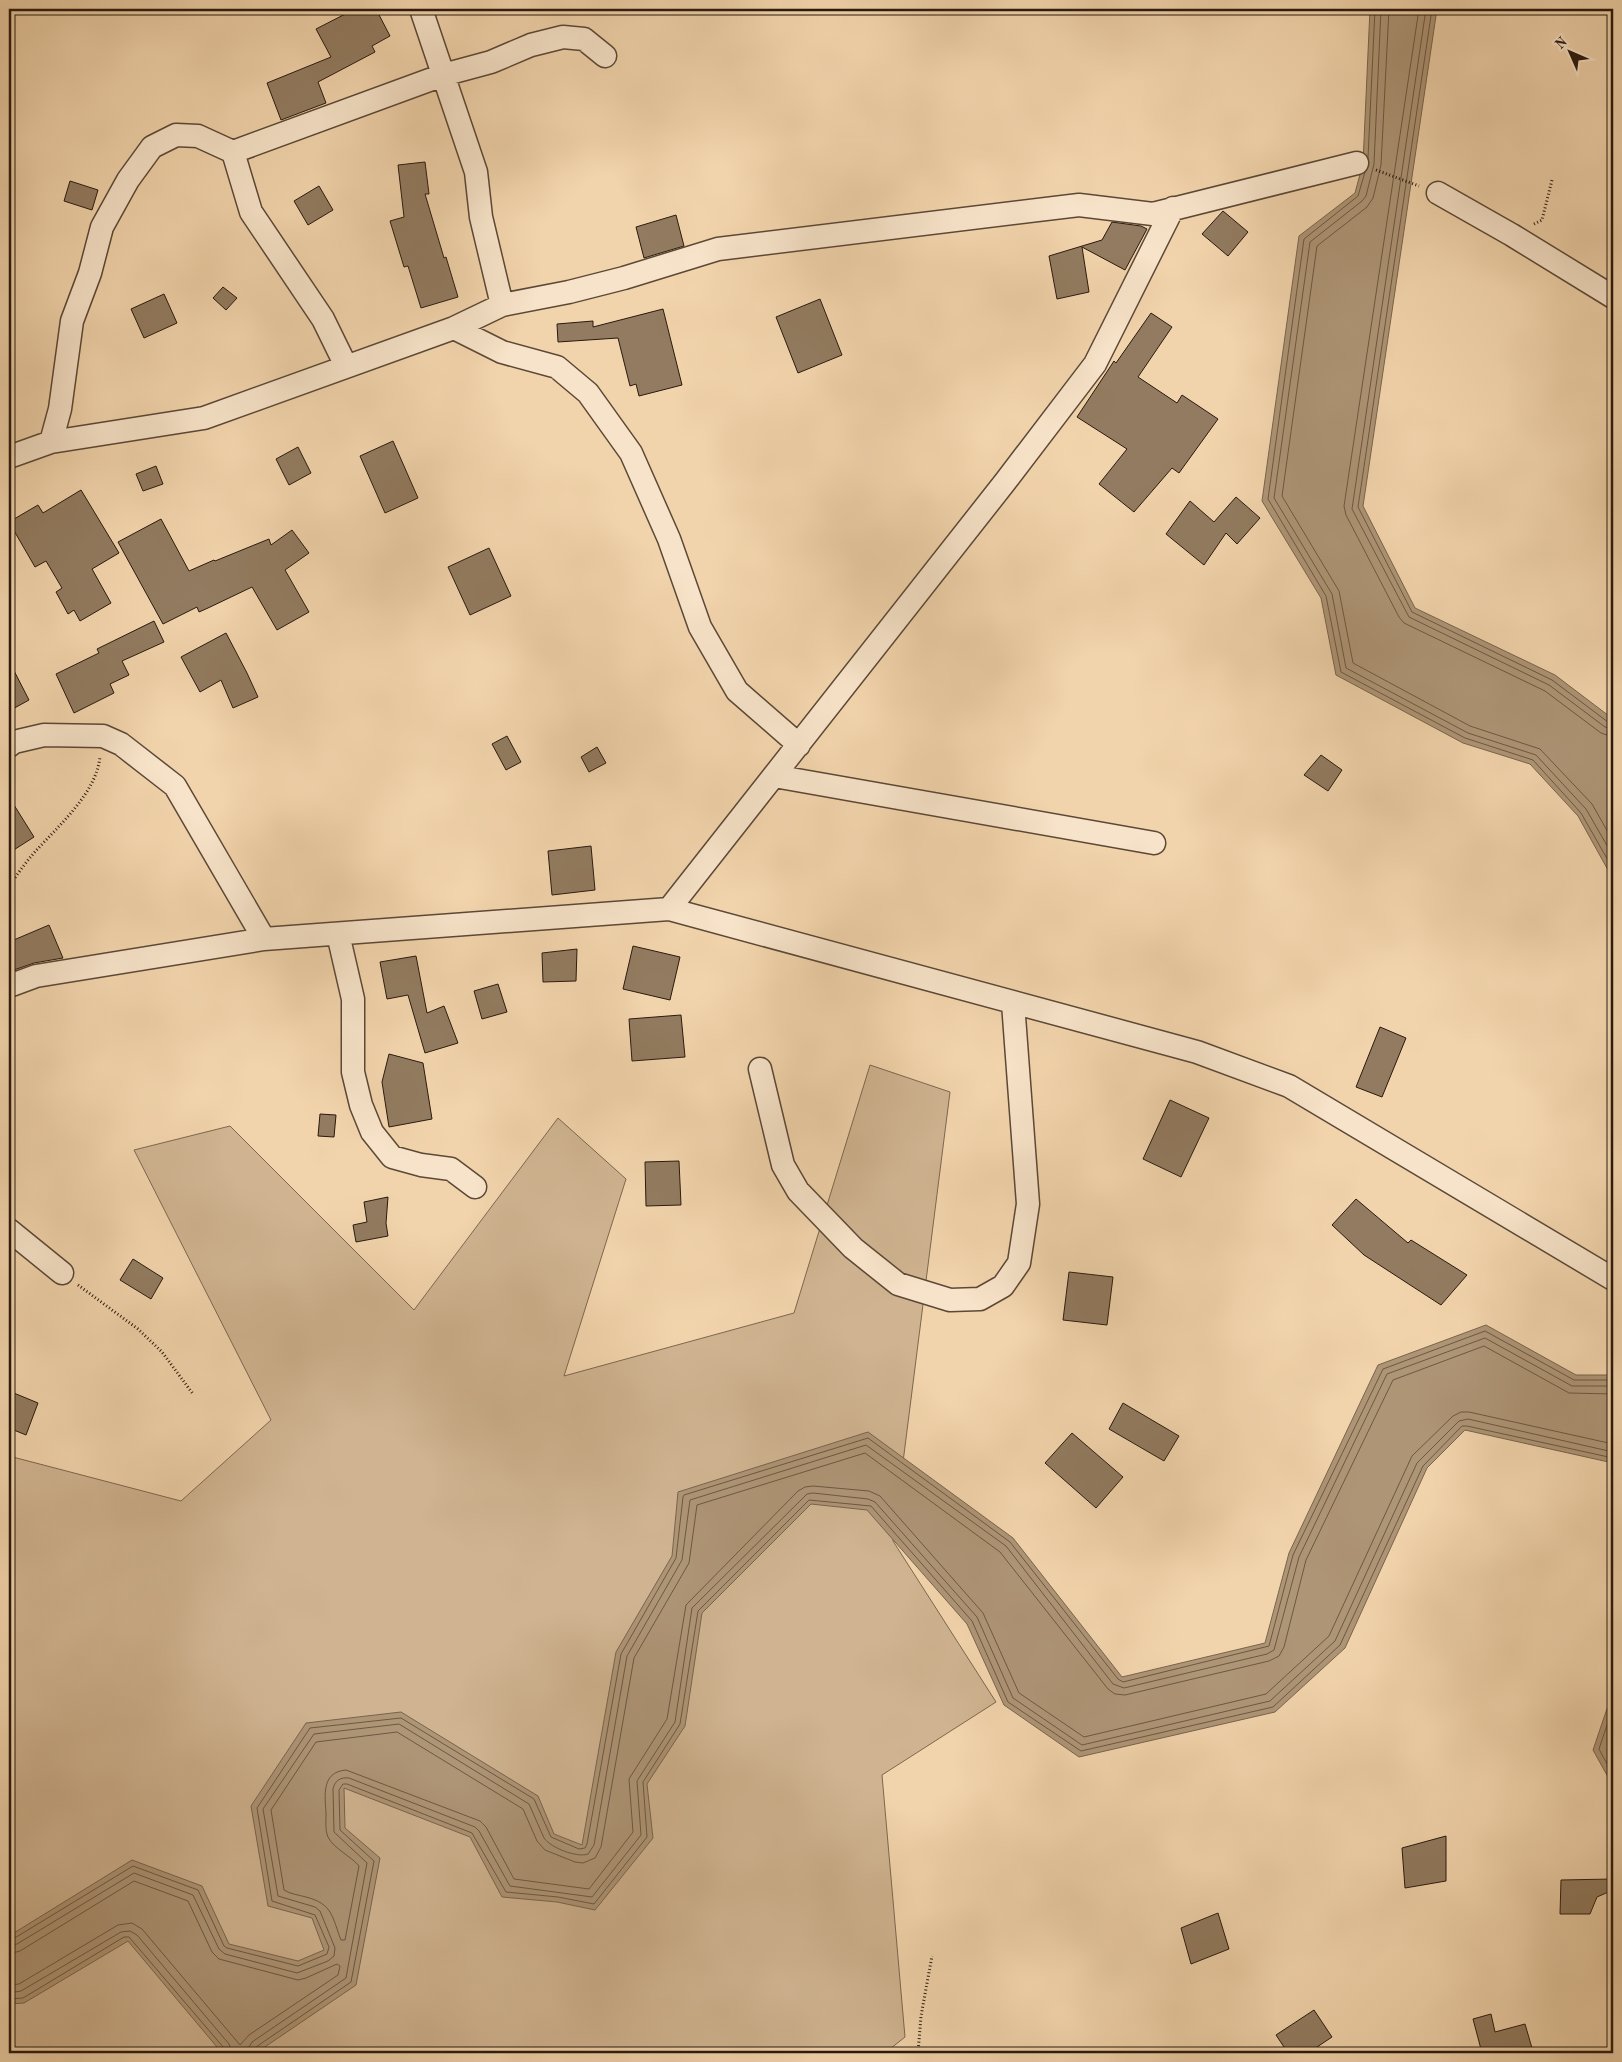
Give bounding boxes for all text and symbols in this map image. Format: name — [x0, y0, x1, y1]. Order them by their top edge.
north arrow — [1544, 28, 1594, 78]
text: N — [1553, 35, 1570, 52]

